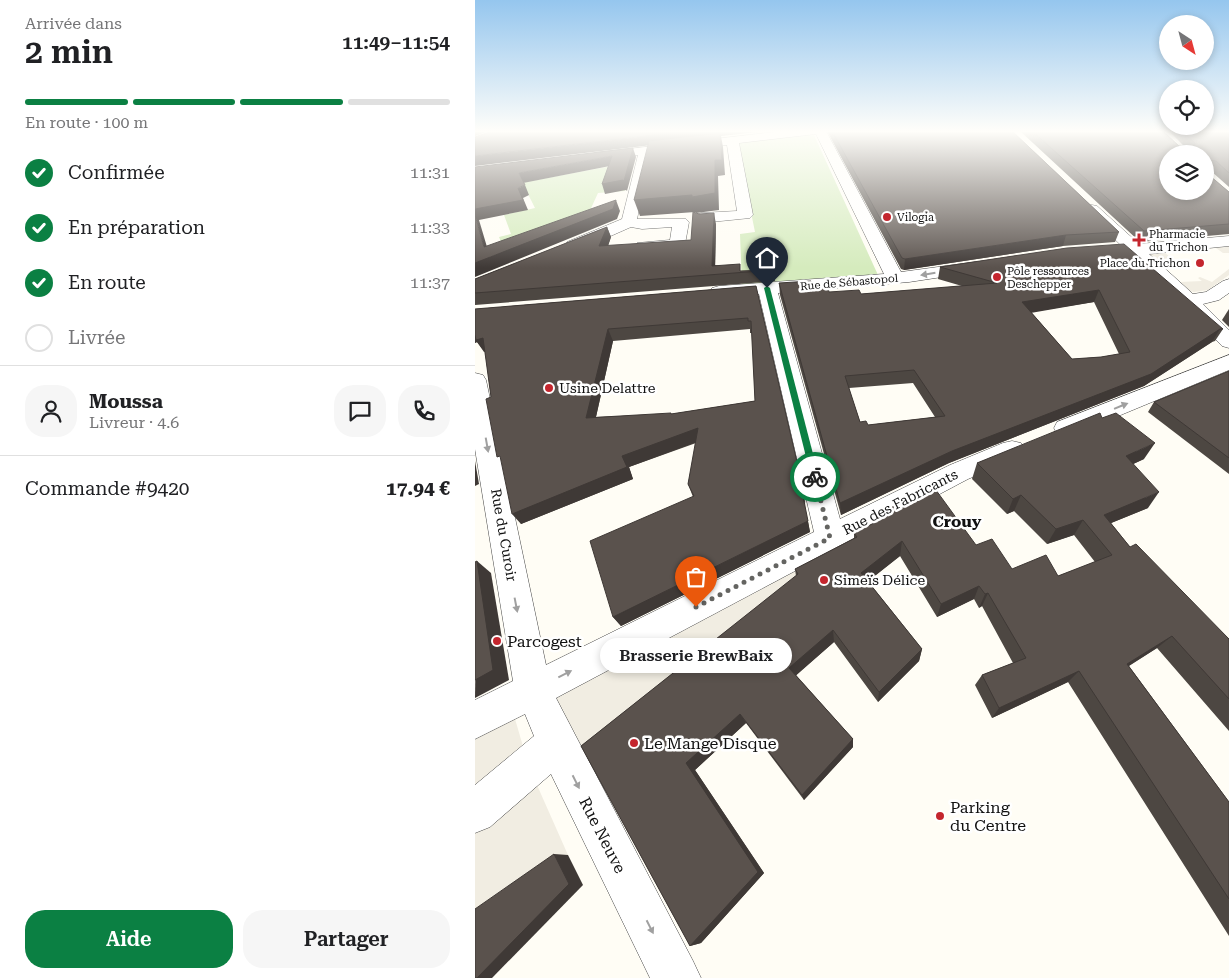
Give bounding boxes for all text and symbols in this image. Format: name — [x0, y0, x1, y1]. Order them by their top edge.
text: Arrivée dans — [25, 14, 122, 33]
north arrow — [1159, 15, 1214, 70]
map controls — [1159, 15, 1214, 200]
text: 11:49–11:54 — [342, 31, 450, 54]
text: 2 min — [25, 33, 113, 71]
button: locate — [1159, 80, 1214, 135]
text: En route · 100 m — [25, 113, 148, 132]
button: layers — [1159, 145, 1214, 200]
icon: check — [25, 159, 53, 187]
text: Confirmée — [68, 161, 165, 184]
text: 11:31 — [410, 163, 450, 182]
marker: Vilogia — [881, 211, 893, 223]
place label: Vilogia — [897, 211, 934, 224]
icon: check — [25, 214, 53, 242]
text: En préparation — [68, 216, 205, 239]
text: 11:33 — [410, 218, 450, 237]
place label: Pharmacie du Trichon — [1149, 228, 1208, 254]
marker: Pharmacie du Trichon — [1133, 234, 1145, 246]
pin — [746, 237, 788, 288]
icon: home — [753, 244, 781, 272]
place label: Place du Trichon — [1100, 257, 1190, 270]
marker: Place du Trichon — [1194, 257, 1206, 269]
place label: Pôle ressources Deschepper — [1007, 265, 1089, 291]
icon: check — [25, 269, 53, 297]
text: En route — [68, 271, 146, 294]
one-way arrow — [920, 271, 936, 279]
marker: Pôle ressources Deschepper — [991, 271, 1003, 283]
street label: Rue de Sébastopol — [800, 272, 899, 293]
text: 11:37 — [410, 273, 450, 292]
text: Livrée — [68, 326, 125, 349]
place label: Usine Delattre — [559, 380, 656, 396]
marker: Usine Delattre — [543, 382, 555, 394]
button: person — [25, 385, 77, 437]
button: chat — [334, 385, 386, 437]
button: phone — [398, 385, 450, 437]
text: Moussa — [89, 390, 163, 413]
one-way arrow — [1114, 402, 1129, 410]
text: Livreur · 4.6 — [89, 413, 179, 432]
one-way arrow — [483, 437, 491, 452]
courier — [790, 452, 840, 502]
icon: bike — [801, 463, 829, 491]
street label: Rue des Fabricants — [840, 466, 961, 538]
text: Commande #9420 — [25, 477, 190, 500]
text: 17.94 € — [386, 477, 450, 500]
street label: Rue du Curoir — [488, 487, 520, 583]
district label: Crouy — [932, 512, 982, 531]
pin — [675, 556, 717, 607]
icon: bag — [682, 563, 710, 591]
place label: Simeïs Délice — [834, 572, 925, 588]
marker: Simeïs Délice — [818, 574, 830, 586]
one-way arrow — [513, 597, 521, 613]
place label: Parcogest — [507, 632, 582, 651]
marker: Parcogest — [491, 635, 503, 647]
callout: Brasserie BrewBaix — [600, 637, 792, 672]
text: Brasserie BrewBaix — [619, 646, 773, 665]
one-way arrow — [558, 670, 572, 678]
place label: Le Mange Disque — [644, 734, 777, 753]
marker: Le Mange Disque — [628, 737, 640, 749]
one-way arrow — [572, 775, 580, 789]
street label: Rue Neuve — [575, 794, 630, 877]
place label: Parking du Centre — [950, 798, 1026, 835]
marker: Parking du Centre — [934, 810, 946, 822]
button: Aide — [25, 910, 233, 968]
button: Partager — [243, 910, 450, 968]
one-way arrow — [646, 920, 654, 934]

